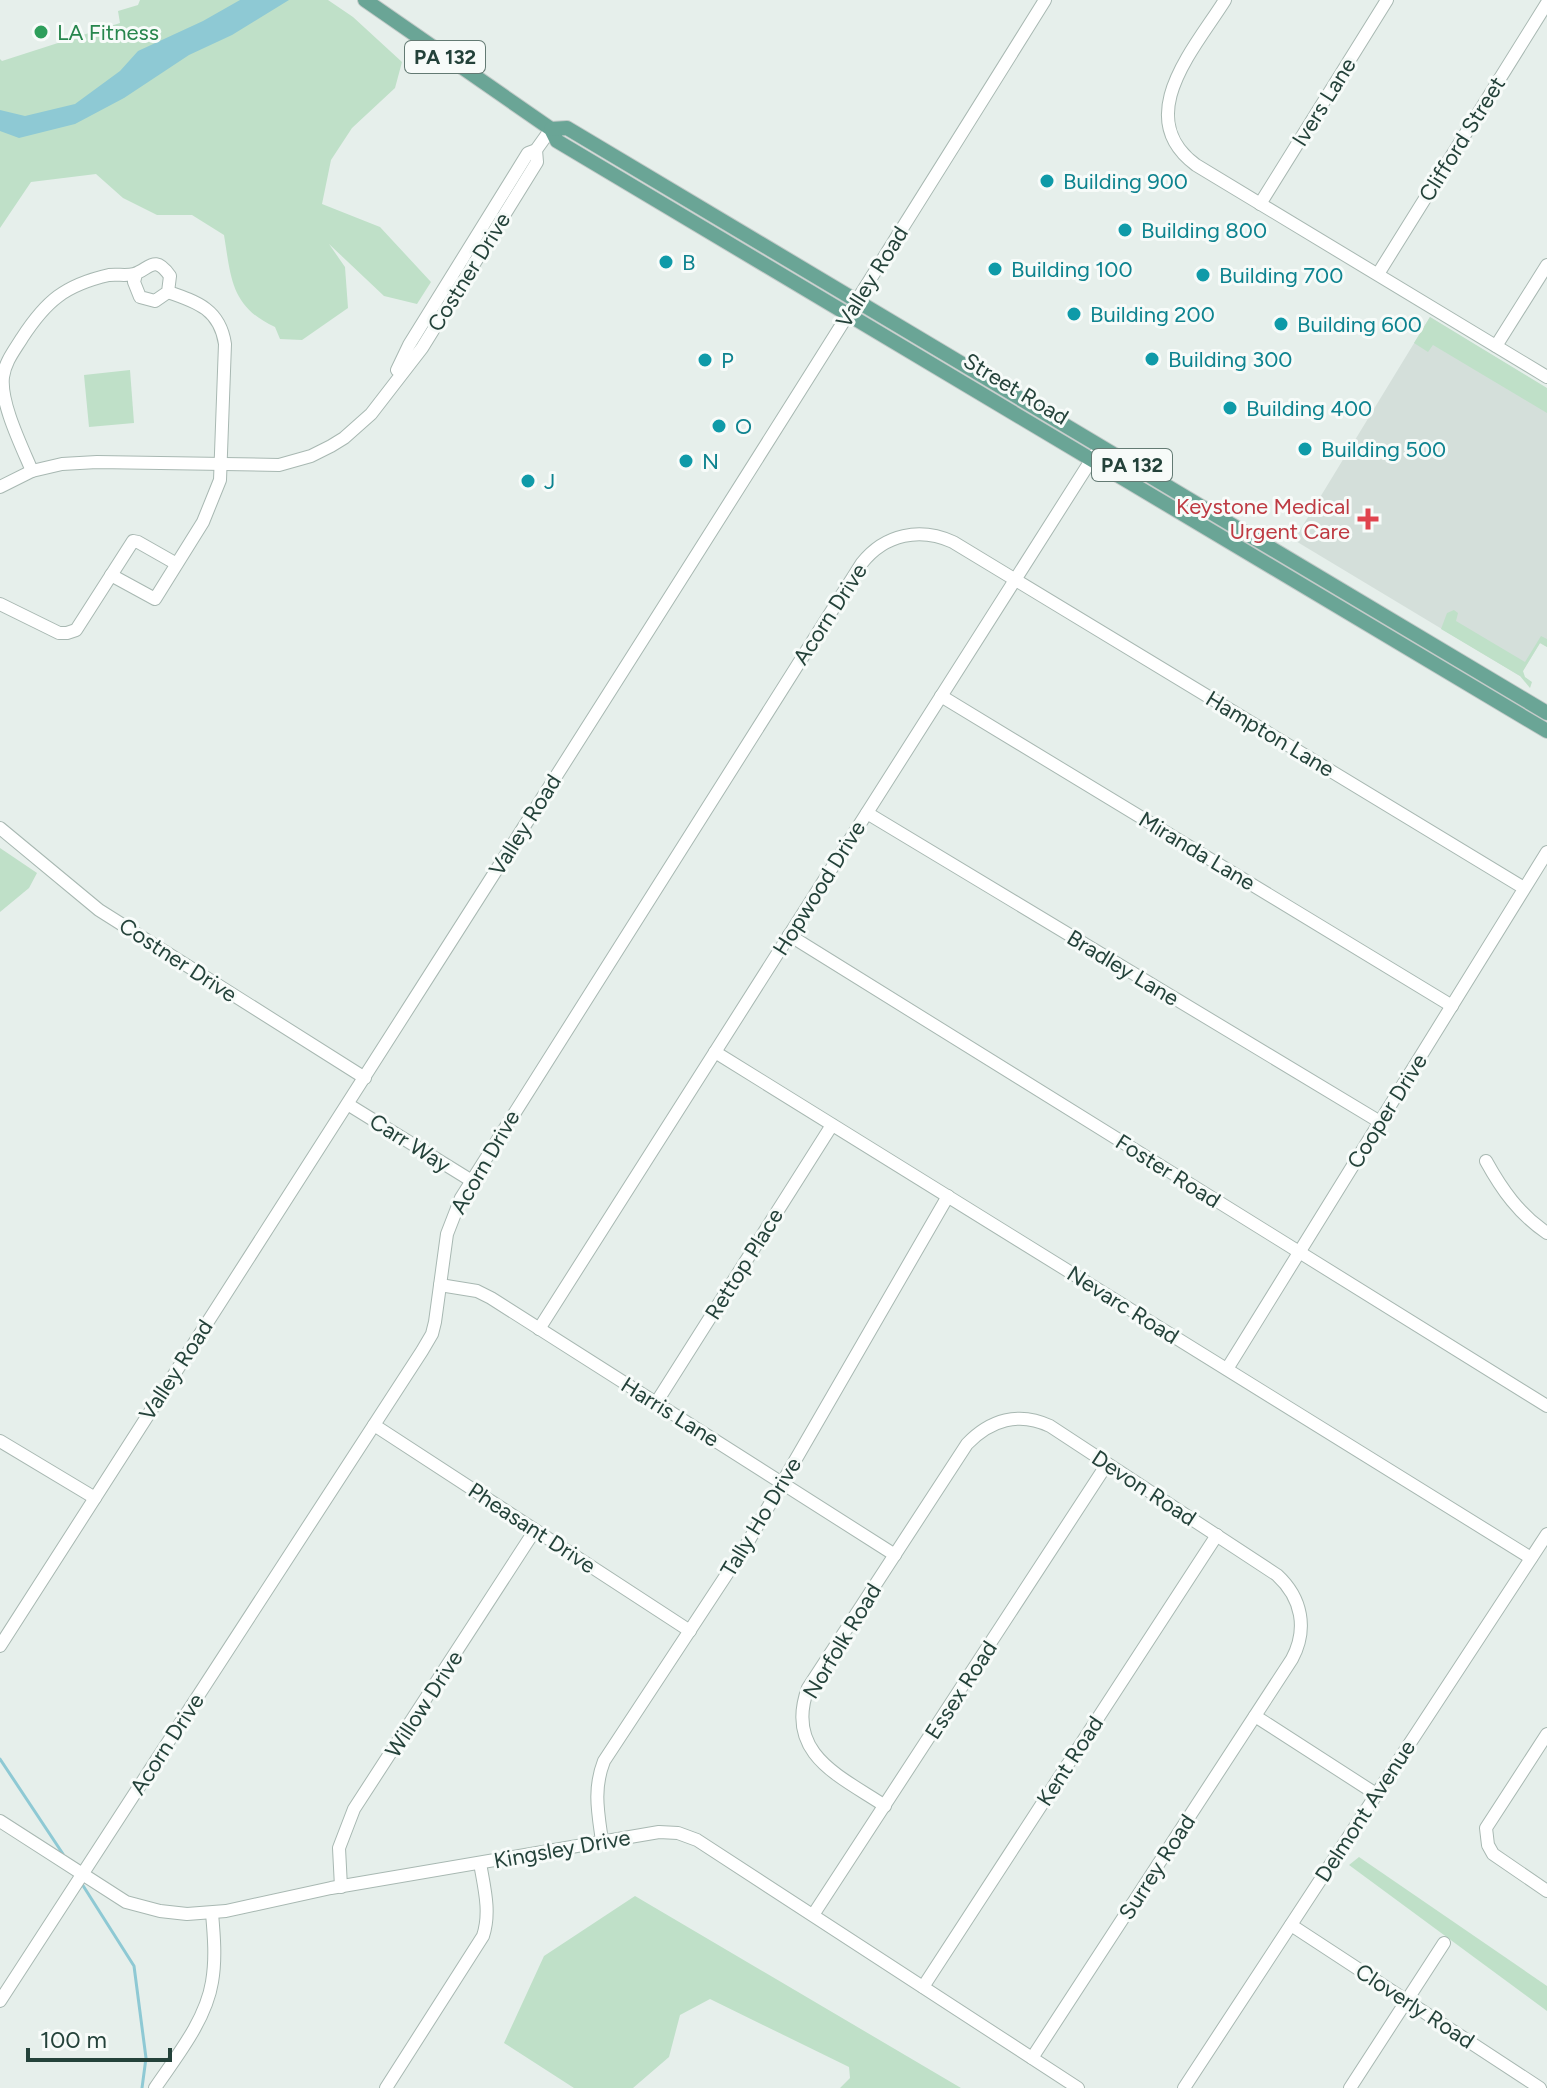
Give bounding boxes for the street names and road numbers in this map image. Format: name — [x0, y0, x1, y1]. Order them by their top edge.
road number: PA 132 — [405, 41, 485, 73]
street label: Ivers Lane — [1286, 53, 1362, 151]
street label: Clifford Street — [1413, 72, 1511, 206]
street label: Costner Drive — [422, 208, 516, 336]
street label: Valley Road — [830, 221, 914, 333]
street label: Street Road — [959, 347, 1073, 431]
road number: PA 132 — [1092, 449, 1172, 481]
street label: Acorn Drive — [787, 558, 873, 670]
street label: Hampton Lane — [1201, 685, 1339, 783]
street label: Valley Road — [483, 769, 567, 881]
street label: Miranda Lane — [1134, 806, 1260, 896]
street label: Hopwood Drive — [767, 816, 871, 960]
street label: Costner Drive — [114, 912, 242, 1008]
street label: Bradley Lane — [1062, 924, 1184, 1012]
street label: Cooper Drive — [1341, 1049, 1433, 1173]
street label: Acorn Drive — [444, 1105, 526, 1219]
street label: Carr Way — [365, 1108, 456, 1179]
street label: Foster Road — [1111, 1128, 1225, 1214]
street label: Rettop Place — [699, 1203, 789, 1325]
street label: Nevarc Road — [1062, 1260, 1184, 1350]
street label: Valley Road — [133, 1315, 219, 1425]
street label: Harris Lane — [616, 1371, 724, 1453]
street label: Devon Road — [1087, 1444, 1201, 1532]
street label: Tally Ho Drive — [715, 1452, 807, 1582]
street label: Pheasant Drive — [463, 1477, 601, 1579]
street label: Norfolk Road — [797, 1578, 887, 1704]
street label: Essex Road — [919, 1636, 1003, 1744]
street label: Willow Drive — [379, 1646, 469, 1762]
street label: Acorn Drive — [124, 1688, 210, 1800]
street label: Kent Road — [1031, 1711, 1109, 1811]
street label: Delmont Avenue — [1309, 1735, 1421, 1887]
street label: Surrey Road — [1113, 1809, 1201, 1925]
street label: Kingsley Drive — [492, 1824, 632, 1874]
street label: Cloverly Road — [1350, 1958, 1480, 2054]

